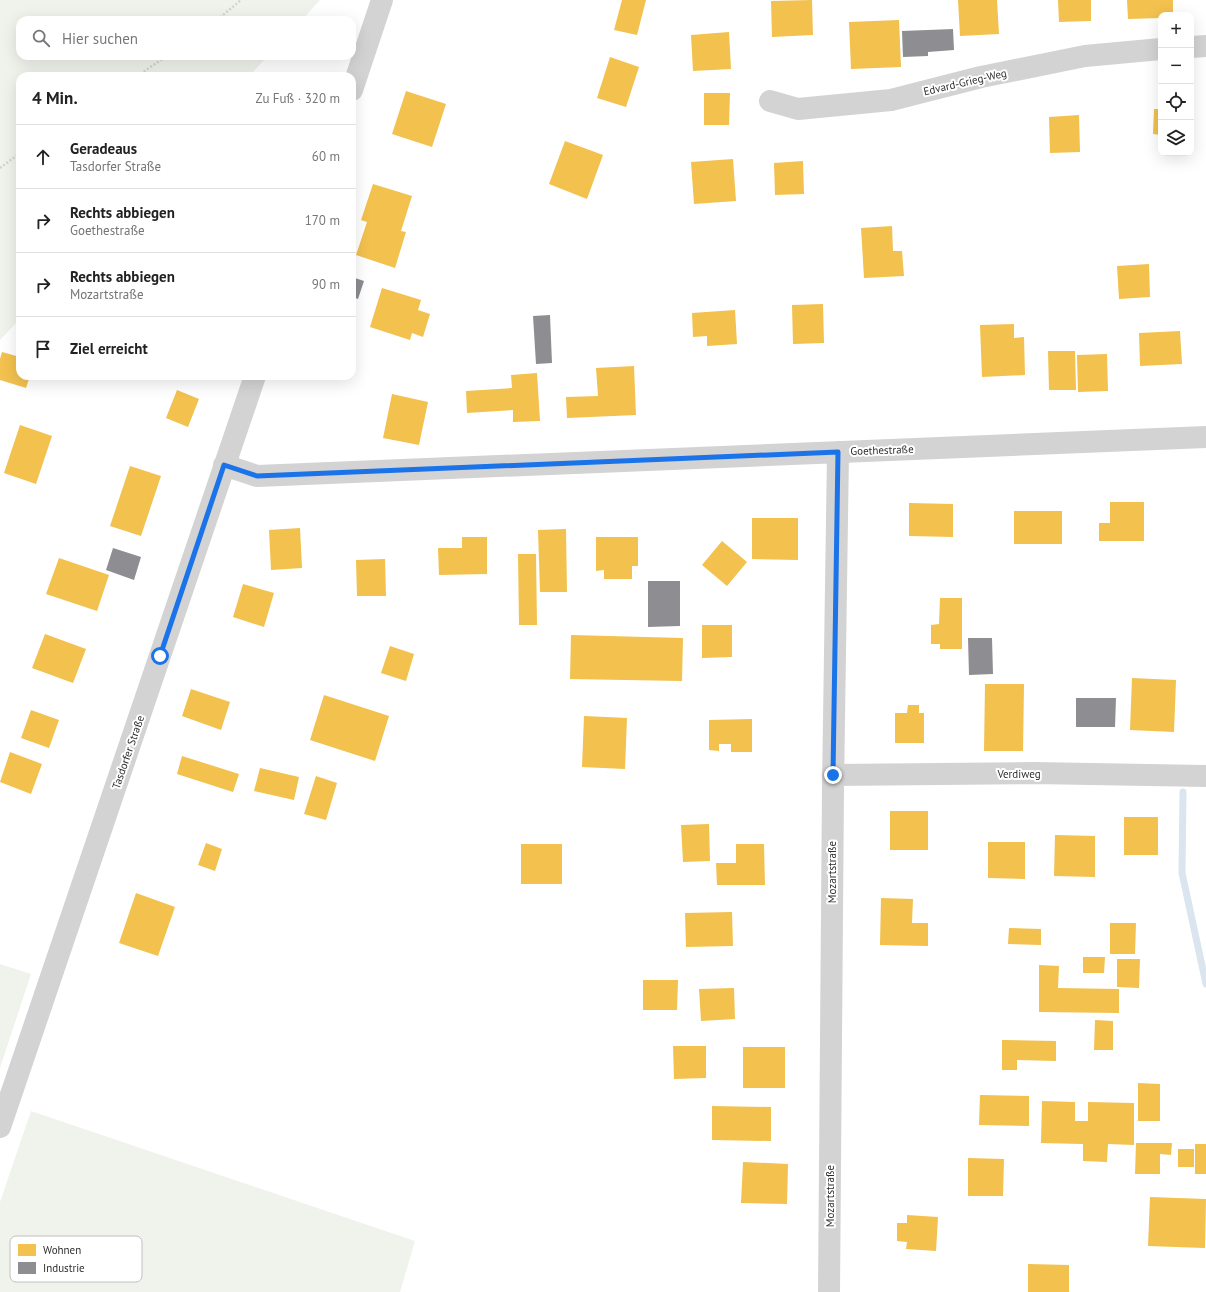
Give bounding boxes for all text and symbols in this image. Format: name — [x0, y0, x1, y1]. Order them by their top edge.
map controls — [1158, 12, 1194, 156]
button: + — [1158, 12, 1194, 48]
search box — [16, 16, 356, 60]
icon: search — [30, 27, 52, 49]
text: Hier suchen — [62, 29, 138, 48]
button: − — [1158, 48, 1194, 84]
street label: Edvard-Grieg-Weg — [922, 66, 1008, 98]
button: locate — [1158, 84, 1194, 120]
text: 4 Min. — [32, 87, 78, 109]
text: Zu Fuß · 320 m — [256, 90, 340, 107]
button: layers — [1158, 120, 1194, 156]
text: Geradeaus — [70, 139, 137, 158]
icon: ahead — [32, 146, 54, 168]
text: 60 m — [312, 148, 340, 165]
text: Tasdorfer Straße — [70, 158, 161, 175]
text: Rechts abbiegen — [70, 203, 175, 222]
icon: right — [32, 210, 54, 232]
text: 170 m — [305, 212, 340, 229]
text: Goethestraße — [70, 222, 145, 239]
text: Rechts abbiegen — [70, 267, 175, 286]
icon: right — [32, 274, 54, 296]
text: 90 m — [312, 276, 340, 293]
text: Mozartstraße — [70, 286, 144, 303]
icon: arrive — [32, 338, 54, 360]
text: Ziel erreicht — [70, 339, 148, 358]
street label: Goethestraße — [850, 442, 914, 458]
route start — [151, 647, 169, 665]
street label: Tasdorfer Straße — [109, 713, 147, 791]
route end — [824, 766, 842, 784]
street label: Verdiweg — [996, 767, 1041, 781]
street label: Mozartstraße — [825, 840, 839, 903]
street label: Mozartstraße — [823, 1164, 837, 1227]
legend — [10, 1236, 142, 1282]
text: Wohnen — [43, 1243, 81, 1257]
text: Industrie — [43, 1261, 85, 1275]

